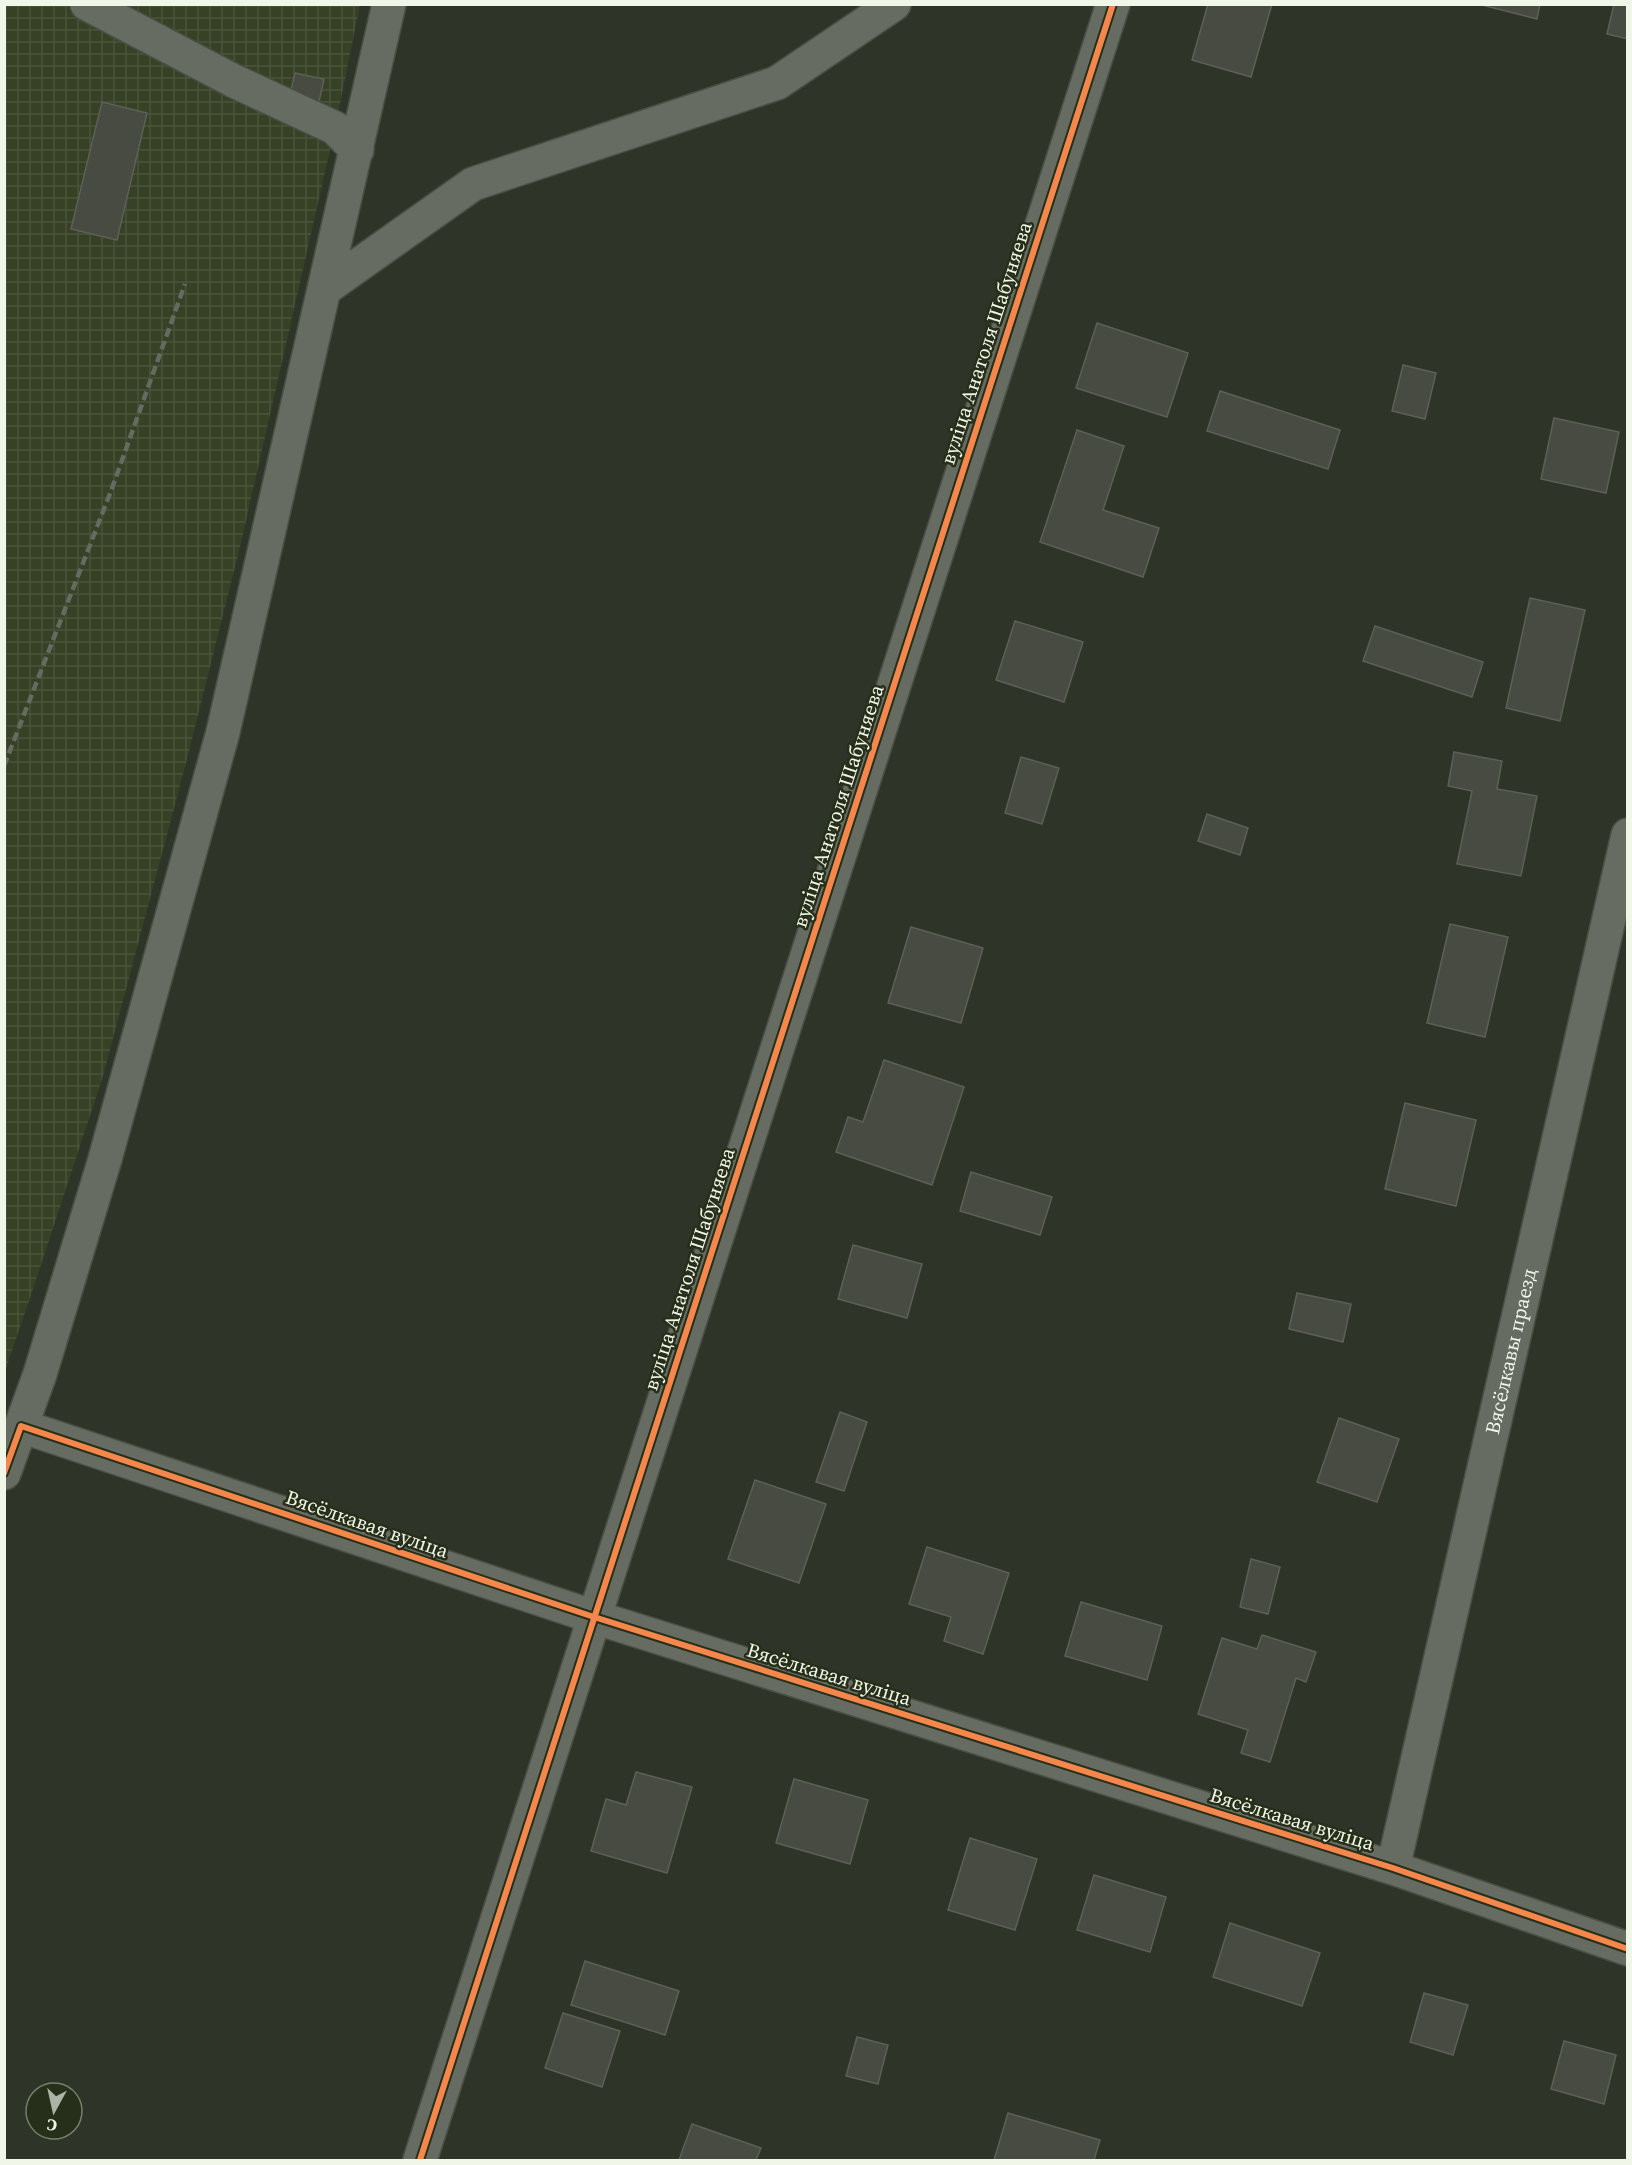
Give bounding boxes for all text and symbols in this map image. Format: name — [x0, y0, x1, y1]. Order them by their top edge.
street label: вуліца Анатоля Шабуняева — [934, 217, 1039, 468]
street label: вуліца Анатоля Шабуняева — [786, 680, 891, 931]
street label: вуліца Анатоля Шабуняева — [637, 1143, 742, 1394]
street label: Вясёлкавы праезд — [1478, 1266, 1543, 1437]
street label: Вясёлкавая вуліца — [282, 1483, 453, 1565]
street label: Вясёлкавая вуліца — [743, 1636, 915, 1713]
street label: Вясёлкавая вуліца — [1206, 1781, 1378, 1858]
north arrow — [24, 2081, 84, 2141]
text: С — [45, 2114, 58, 2137]

